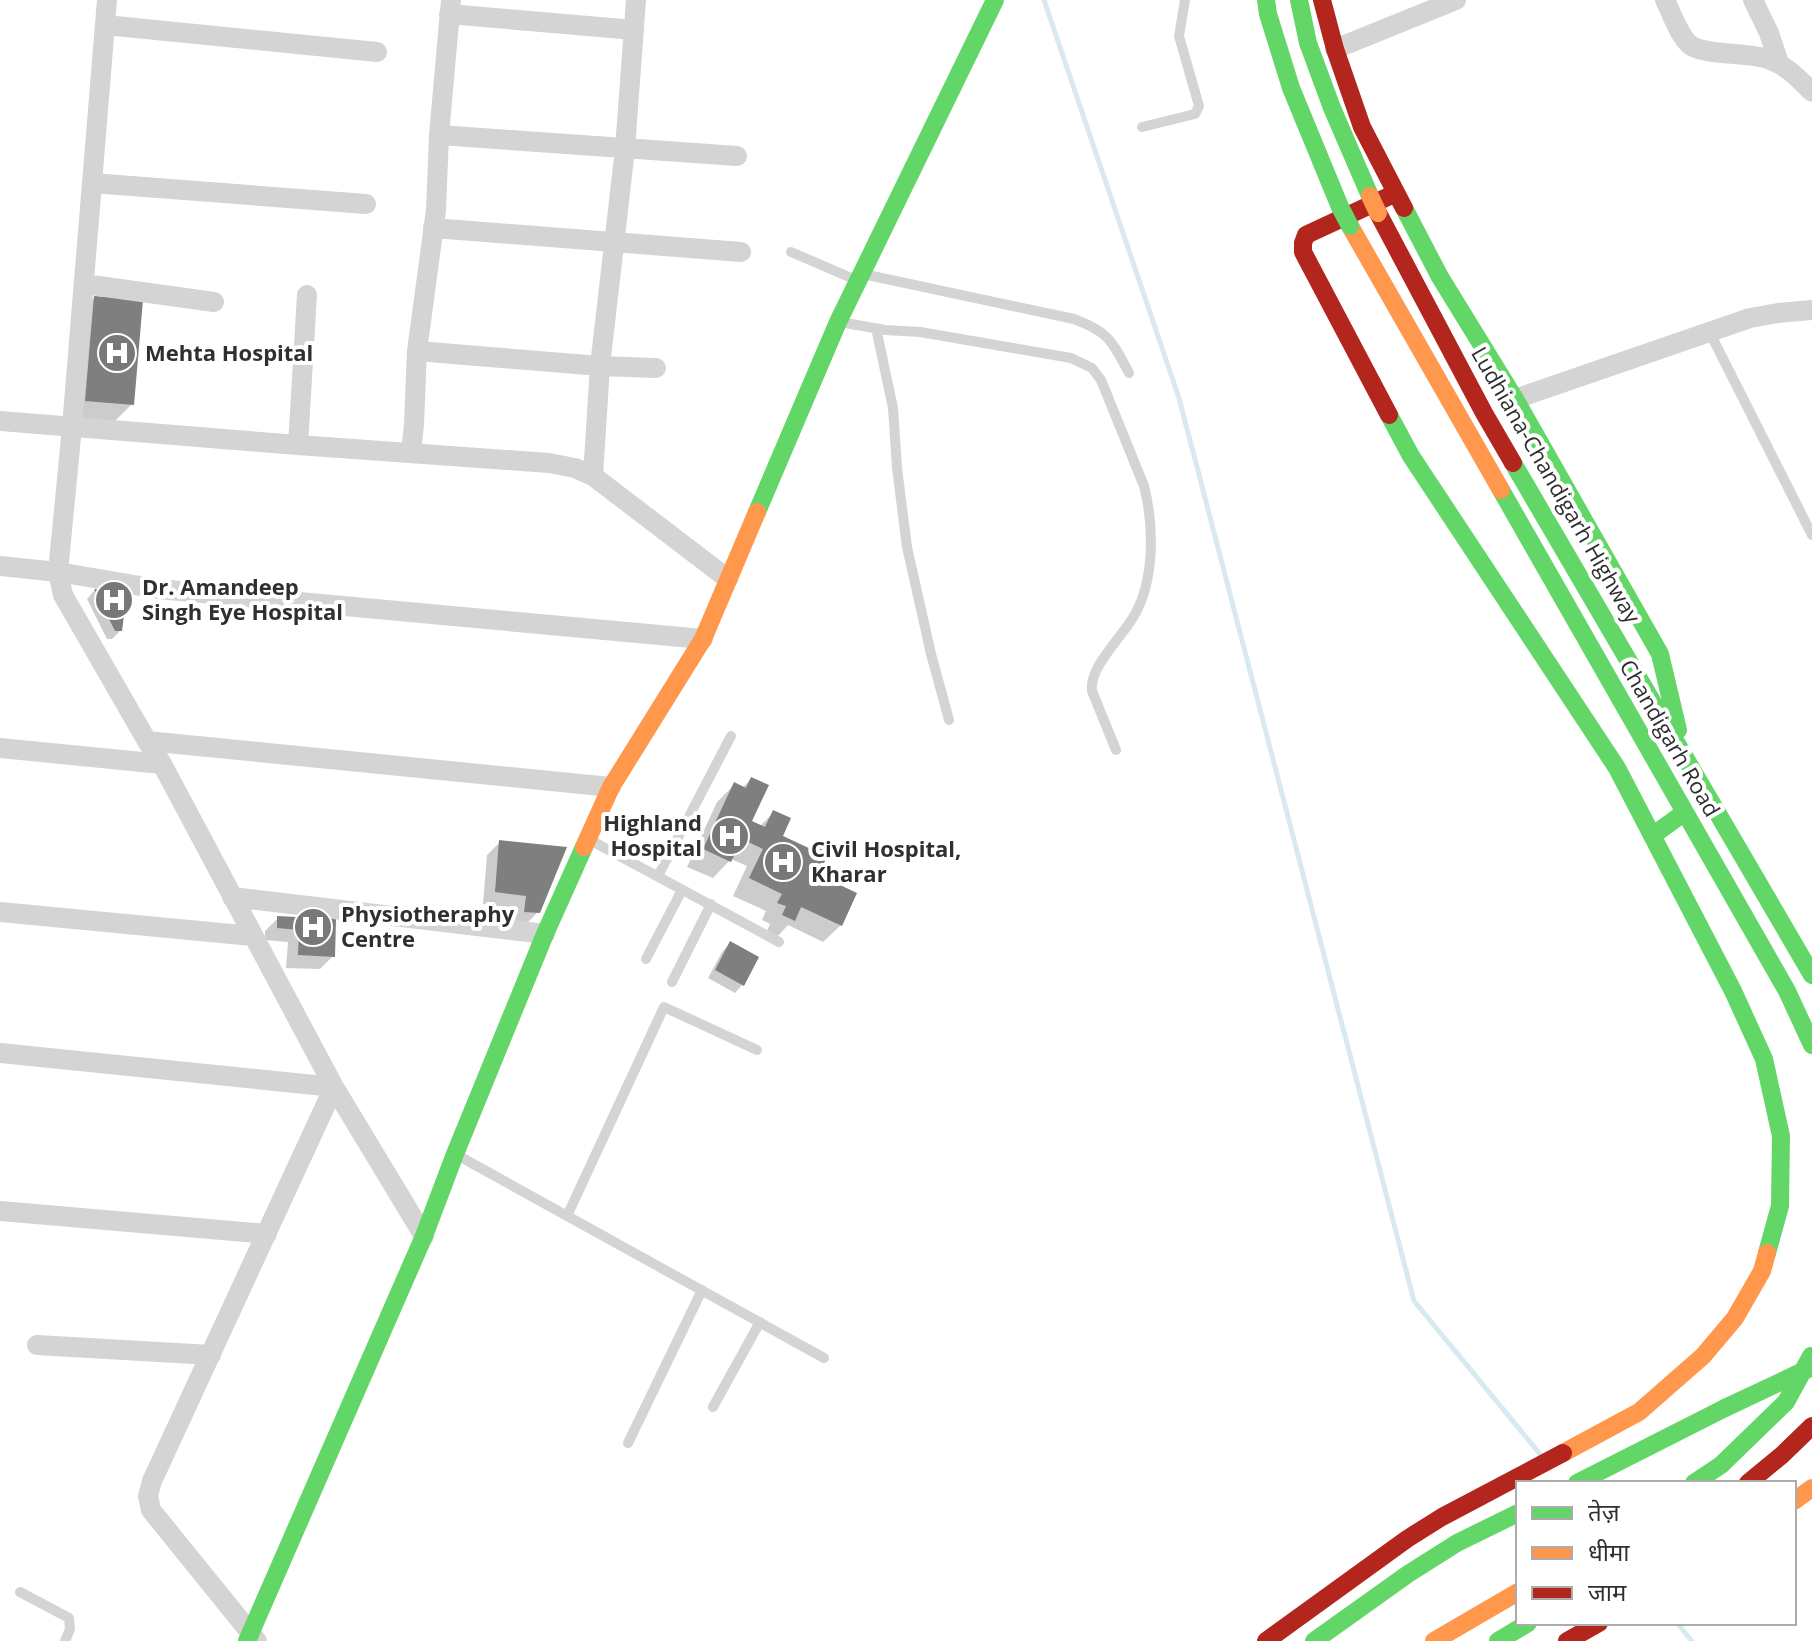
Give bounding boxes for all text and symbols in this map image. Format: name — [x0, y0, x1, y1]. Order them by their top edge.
hospital icon: Mehta Hospital — [96, 332, 138, 374]
place label: Mehta Hospital — [145, 337, 313, 367]
street label: Ludhiana-Chandigarh Highway — [1465, 341, 1649, 629]
place label: Dr. Amandeep Singh Eye Hospital — [142, 571, 343, 626]
hospital icon: Dr. Amandeep Singh Eye Hospital — [93, 579, 135, 621]
street label: Chandigarh Road — [1614, 653, 1728, 822]
place label: Highland Hospital — [603, 807, 702, 862]
hospital icon: Highland Hospital — [709, 815, 751, 857]
place label: Civil Hospital, Kharar — [811, 833, 961, 888]
hospital icon: Civil Hospital, Kharar — [762, 841, 804, 883]
place label: Physiotheraphy Centre — [341, 898, 515, 953]
hospital icon: Physiotheraphy Centre — [292, 906, 334, 948]
legend — [1516, 1481, 1796, 1625]
text: तेज़ — [1588, 1495, 1621, 1528]
text: धीमा — [1588, 1535, 1630, 1568]
text: जाम — [1588, 1575, 1627, 1608]

